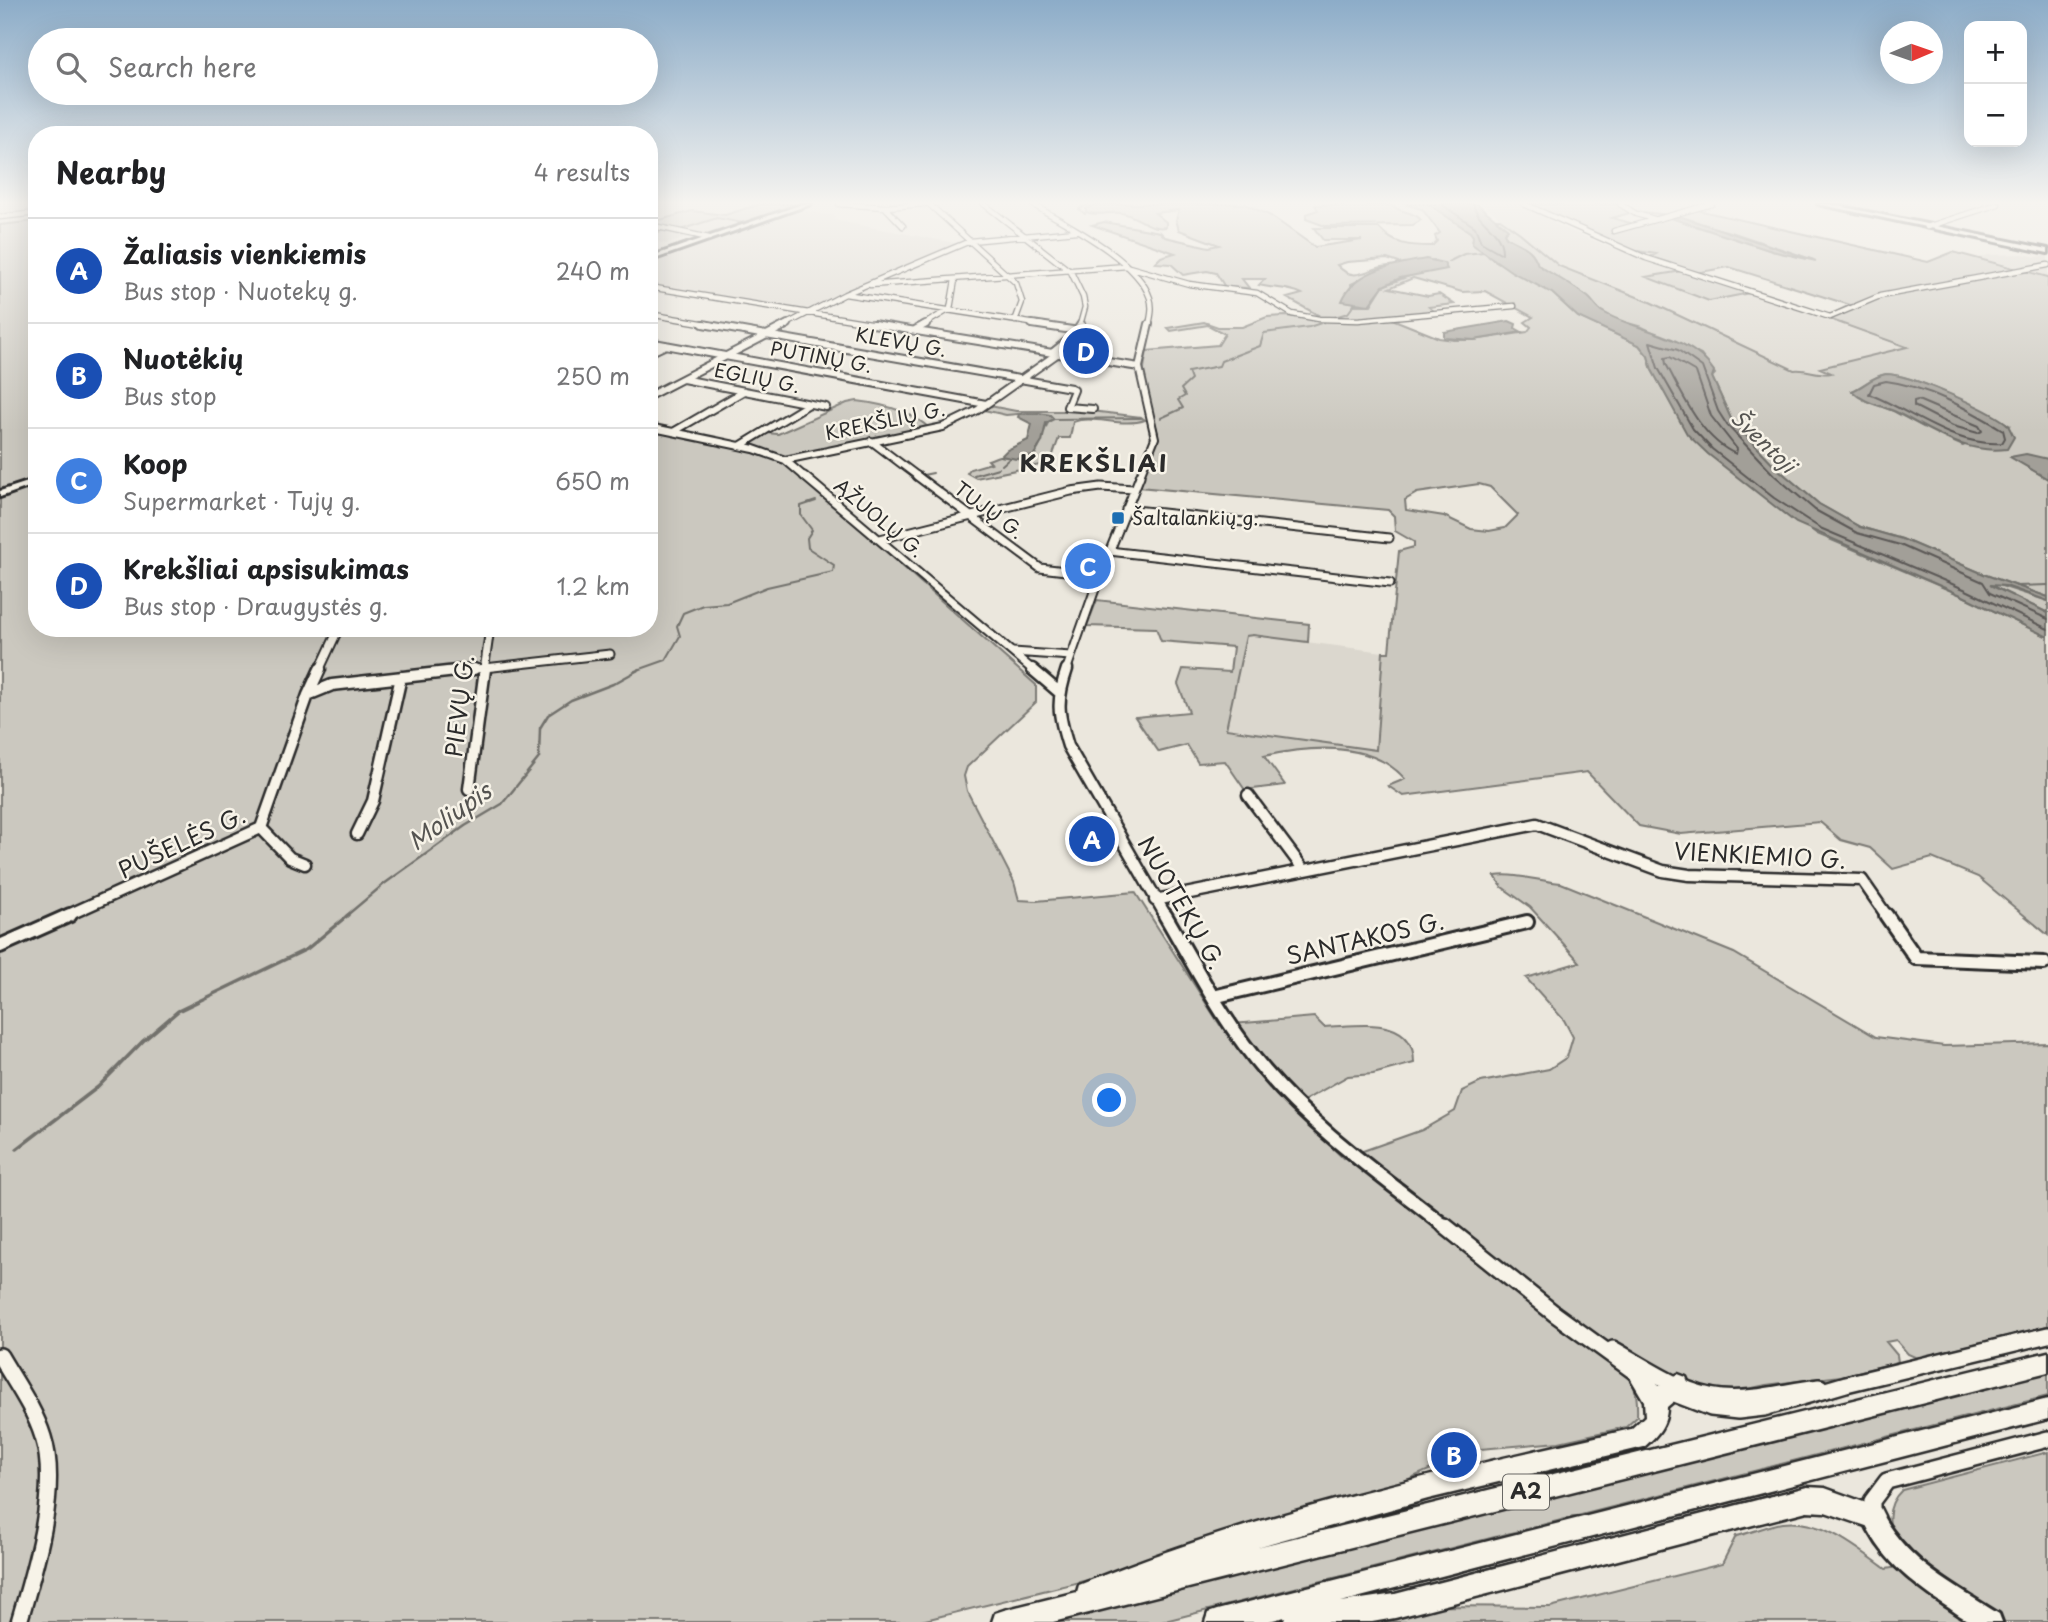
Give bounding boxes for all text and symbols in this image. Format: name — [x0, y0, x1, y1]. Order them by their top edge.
north arrow — [1880, 21, 1943, 84]
map controls — [1964, 21, 2027, 147]
button: + — [1964, 21, 2027, 84]
search box — [28, 28, 658, 105]
text: Search here — [108, 47, 257, 86]
icon: search — [52, 48, 90, 86]
button: − — [1964, 84, 2027, 147]
text: Nearby — [56, 149, 166, 194]
text: 4 results — [534, 154, 630, 189]
text: Žaliasis vienkiemis — [123, 234, 366, 273]
text: A — [70, 253, 88, 288]
text: 240 m — [556, 253, 630, 288]
text: Bus stop · Nuotekų g. — [123, 273, 358, 308]
street label: KLEVŲ G. — [853, 319, 949, 363]
pin: D — [1063, 325, 1109, 377]
street label: PUTINŲ G. — [768, 333, 874, 379]
text: Nuotėkių — [123, 339, 243, 378]
street label: EGLIŲ G. — [712, 355, 802, 399]
text: B — [71, 358, 87, 393]
text: 250 m — [556, 358, 630, 393]
text: Bus stop — [123, 378, 217, 413]
street label: KREKŠLIŲ G. — [822, 394, 947, 446]
water label: Šventoji — [1725, 401, 1806, 482]
text: Koop — [123, 444, 188, 483]
district label: KREKŠLIAI — [1019, 444, 1169, 480]
text: C — [70, 463, 88, 498]
text: 650 m — [555, 463, 630, 498]
street label: ĄŽUOLŲ G. — [829, 471, 931, 563]
street label: TUJŲ G. — [949, 474, 1030, 545]
text: Supermarket · Tujų g. — [123, 483, 360, 518]
place label: Šaltalankių g. — [1132, 503, 1258, 531]
marker: Šaltalankių g. — [1110, 510, 1126, 526]
pin: C — [1065, 540, 1111, 592]
text: Krekšliai apsisukimas — [123, 549, 409, 588]
text: D — [70, 568, 88, 603]
text: 1.2 km — [557, 568, 630, 603]
text: Bus stop · Draugystės g. — [123, 588, 388, 623]
street label: PIEVŲ G. — [435, 653, 482, 759]
water label: Moliupis — [400, 772, 500, 858]
street label: PUŠELĖS G. — [112, 797, 251, 887]
pin: A — [1069, 813, 1115, 865]
street label: NUOTEKŲ G. — [1130, 829, 1235, 976]
street label: VIENKIEMIO G. — [1673, 833, 1847, 876]
street label: SANTAKOS G. — [1282, 902, 1447, 973]
your location — [1092, 1083, 1126, 1117]
pin: B — [1431, 1429, 1477, 1481]
road number: A2 — [1503, 1474, 1549, 1510]

